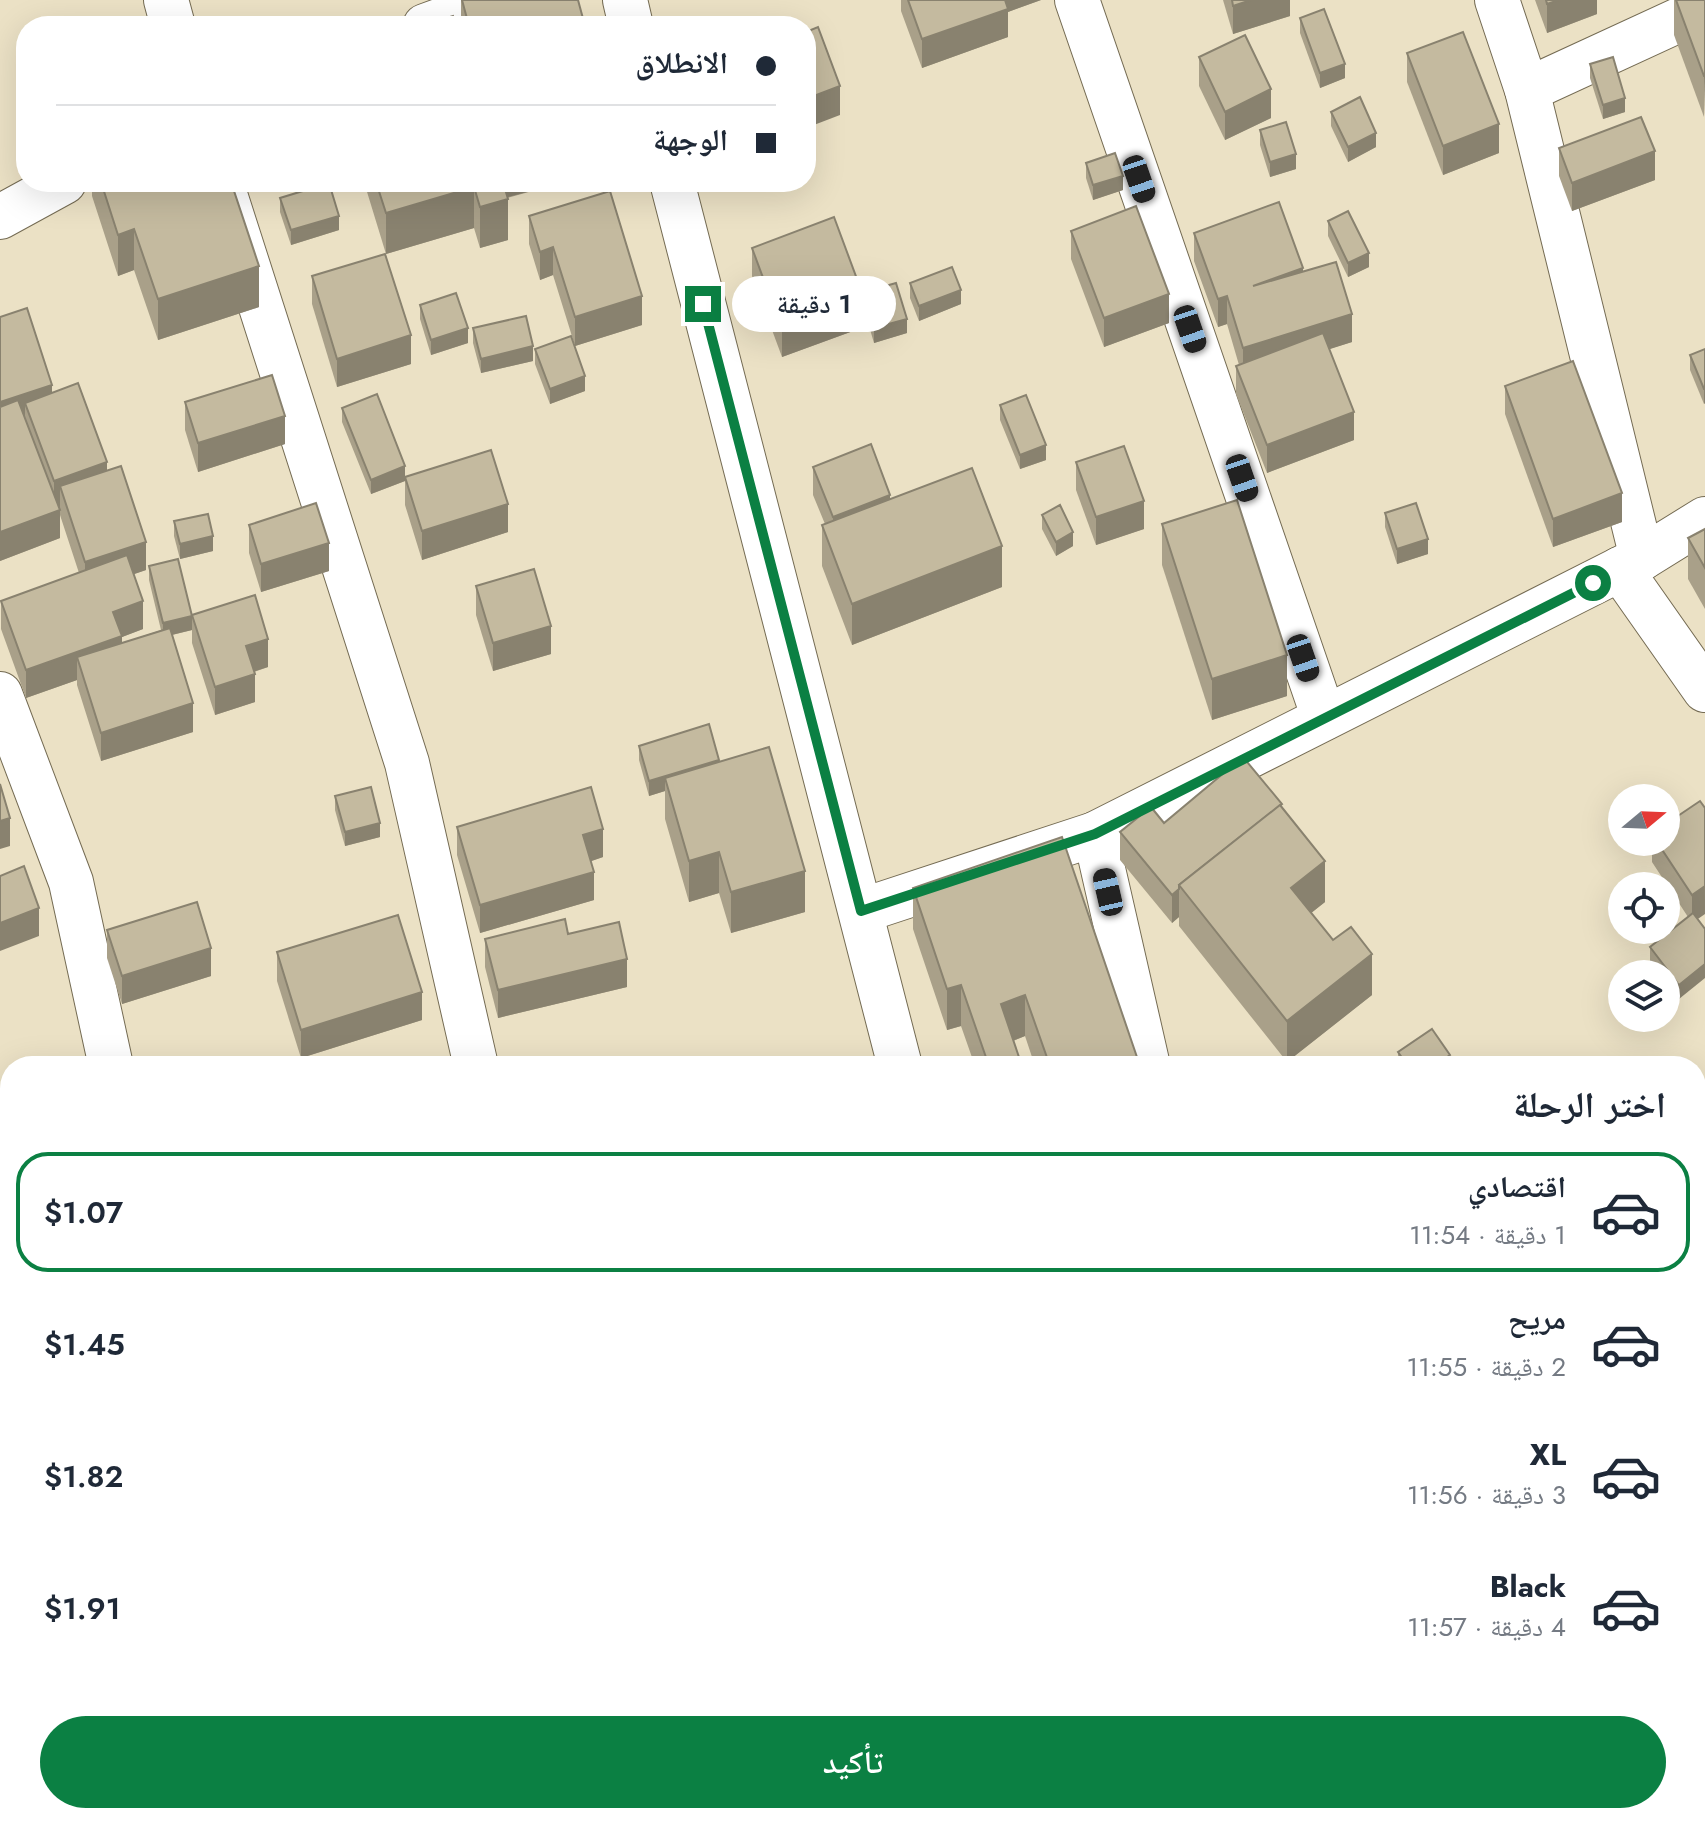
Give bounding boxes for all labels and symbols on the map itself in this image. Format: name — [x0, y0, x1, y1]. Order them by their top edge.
car — [1120, 152, 1158, 206]
callout: 1 دقيقة — [731, 276, 895, 332]
route end — [685, 286, 721, 322]
car — [1171, 302, 1209, 356]
car — [1223, 451, 1261, 505]
route start — [1575, 565, 1611, 601]
car — [1284, 631, 1322, 685]
north arrow — [1608, 784, 1680, 856]
car — [1091, 866, 1125, 918]

